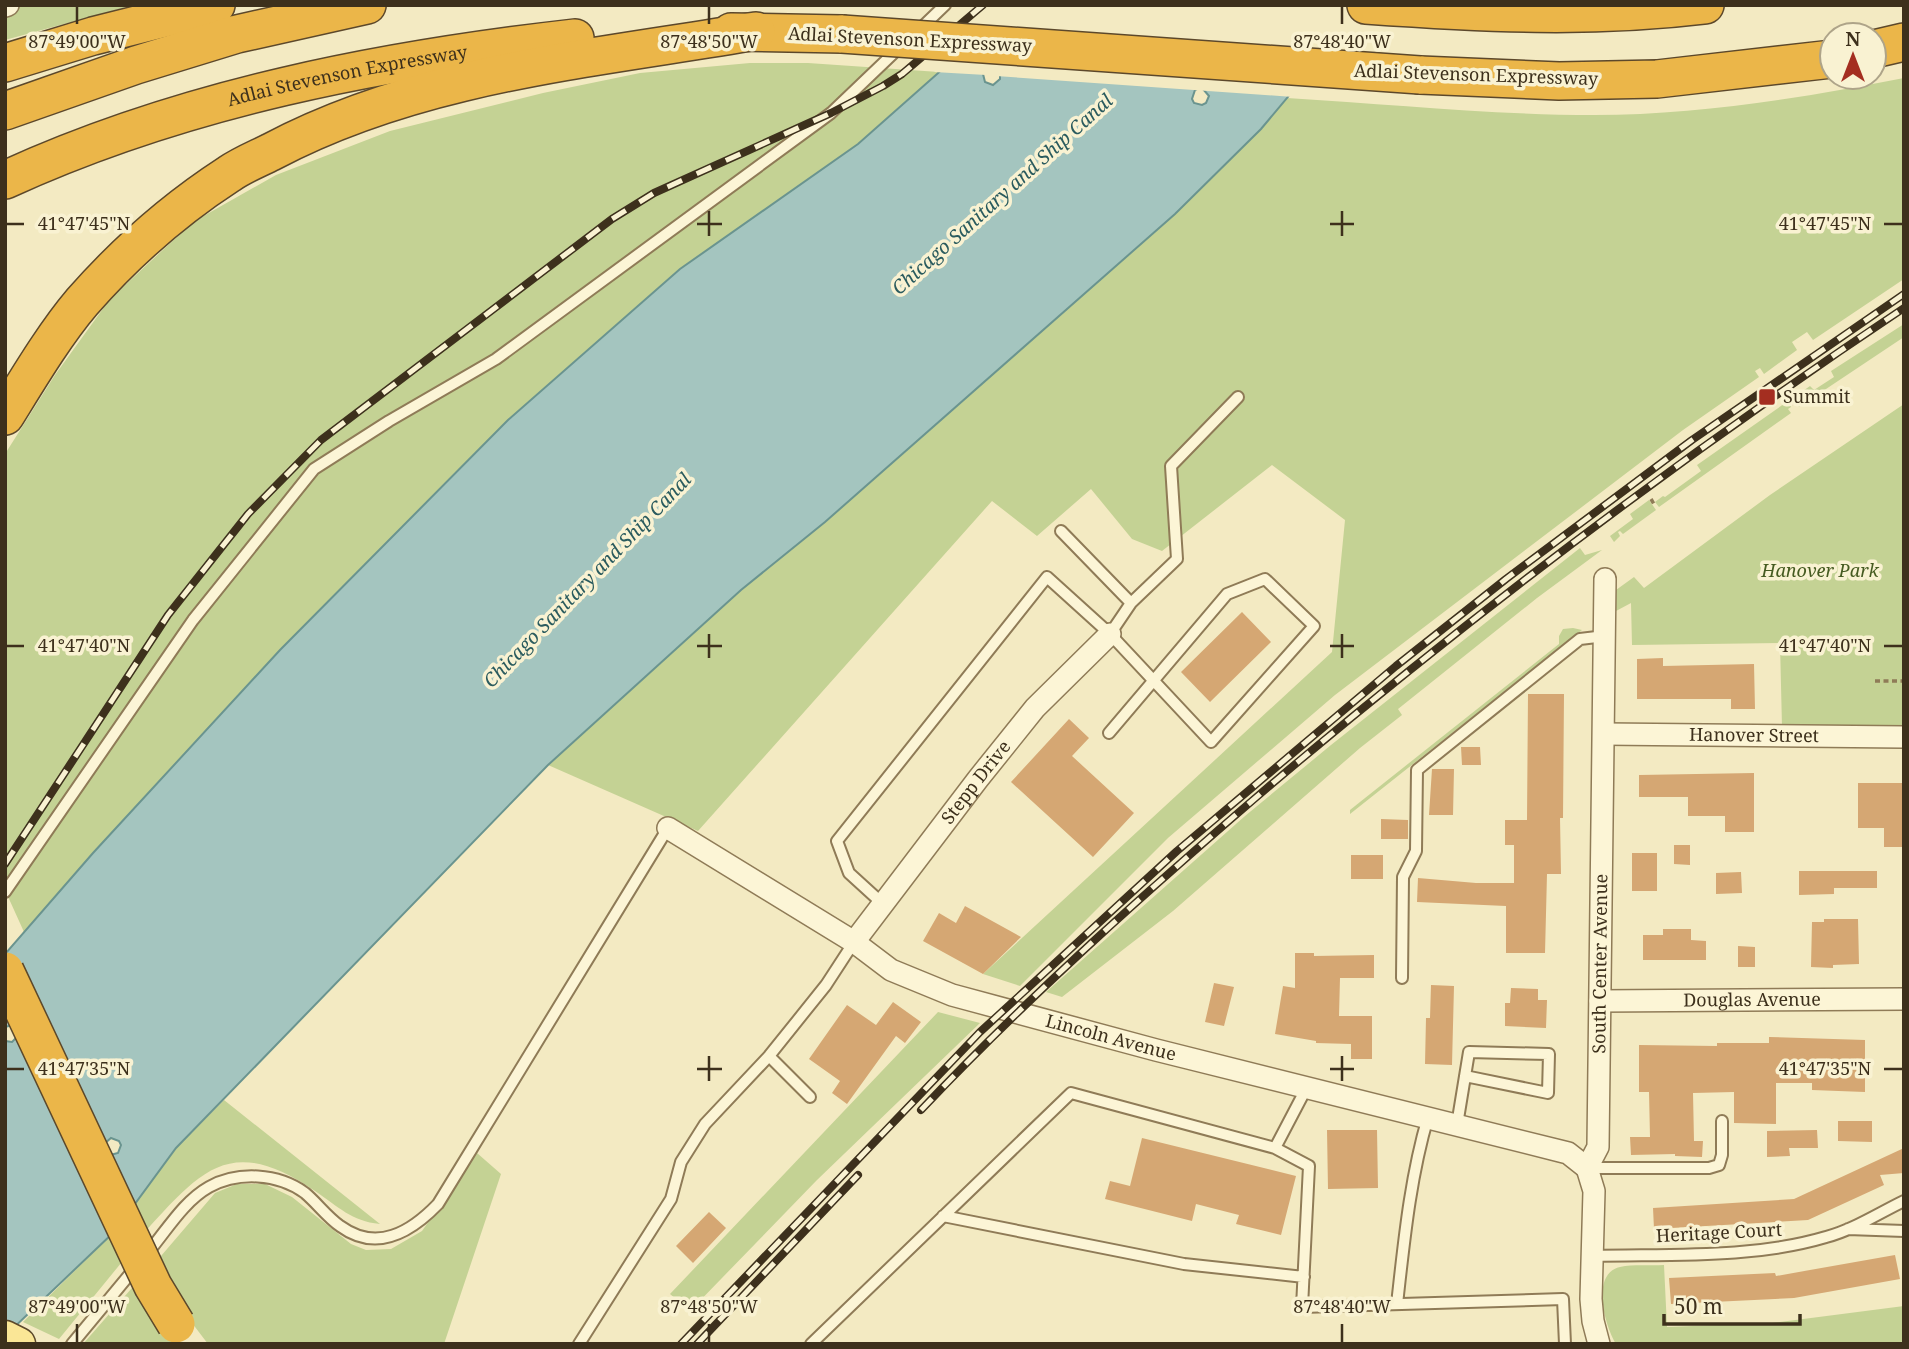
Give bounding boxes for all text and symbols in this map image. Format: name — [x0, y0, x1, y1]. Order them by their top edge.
street label: Adlai Stevenson Expressway — [787, 21, 1033, 57]
north arrow — [1818, 21, 1888, 91]
text: N — [1846, 26, 1861, 52]
text: 87°49'00"W — [28, 29, 126, 53]
text: 87°48'50"W — [660, 29, 758, 53]
text: 87°48'40"W — [1293, 29, 1391, 53]
street label: Adlai Stevenson Expressway — [224, 39, 470, 111]
street label: Adlai Stevenson Expressway — [1354, 58, 1599, 90]
water label: Chicago Sanitary and Ship Canal — [886, 88, 1118, 300]
text: 41°47'45"N — [38, 211, 131, 235]
text: 41°47'45"N — [1779, 211, 1872, 235]
place label: Summit — [1783, 384, 1850, 408]
marker: Summit — [1757, 387, 1777, 407]
water label: Chicago Sanitary and Ship Canal — [477, 467, 697, 693]
park label: Hanover Park — [1760, 558, 1880, 582]
text: 41°47'40"N — [38, 633, 131, 657]
text: 41°47'40"N — [1779, 633, 1872, 657]
street label: Hanover Street — [1689, 722, 1819, 747]
street label: Stepp Drive — [935, 735, 1016, 828]
street label: South Center Avenue — [1586, 874, 1612, 1054]
street label: Douglas Avenue — [1683, 987, 1821, 1011]
street label: Lincoln Avenue — [1043, 1008, 1179, 1066]
text: 41°47'35"N — [38, 1056, 131, 1080]
text: 41°47'35"N — [1779, 1056, 1872, 1080]
street label: Heritage Court — [1655, 1217, 1783, 1247]
scale bar — [1664, 1282, 1800, 1326]
text: 50 m — [1674, 1292, 1723, 1320]
text: 87°49'00"W — [28, 1294, 126, 1318]
text: 87°48'50"W — [660, 1294, 758, 1318]
text: 87°48'40"W — [1293, 1294, 1391, 1318]

